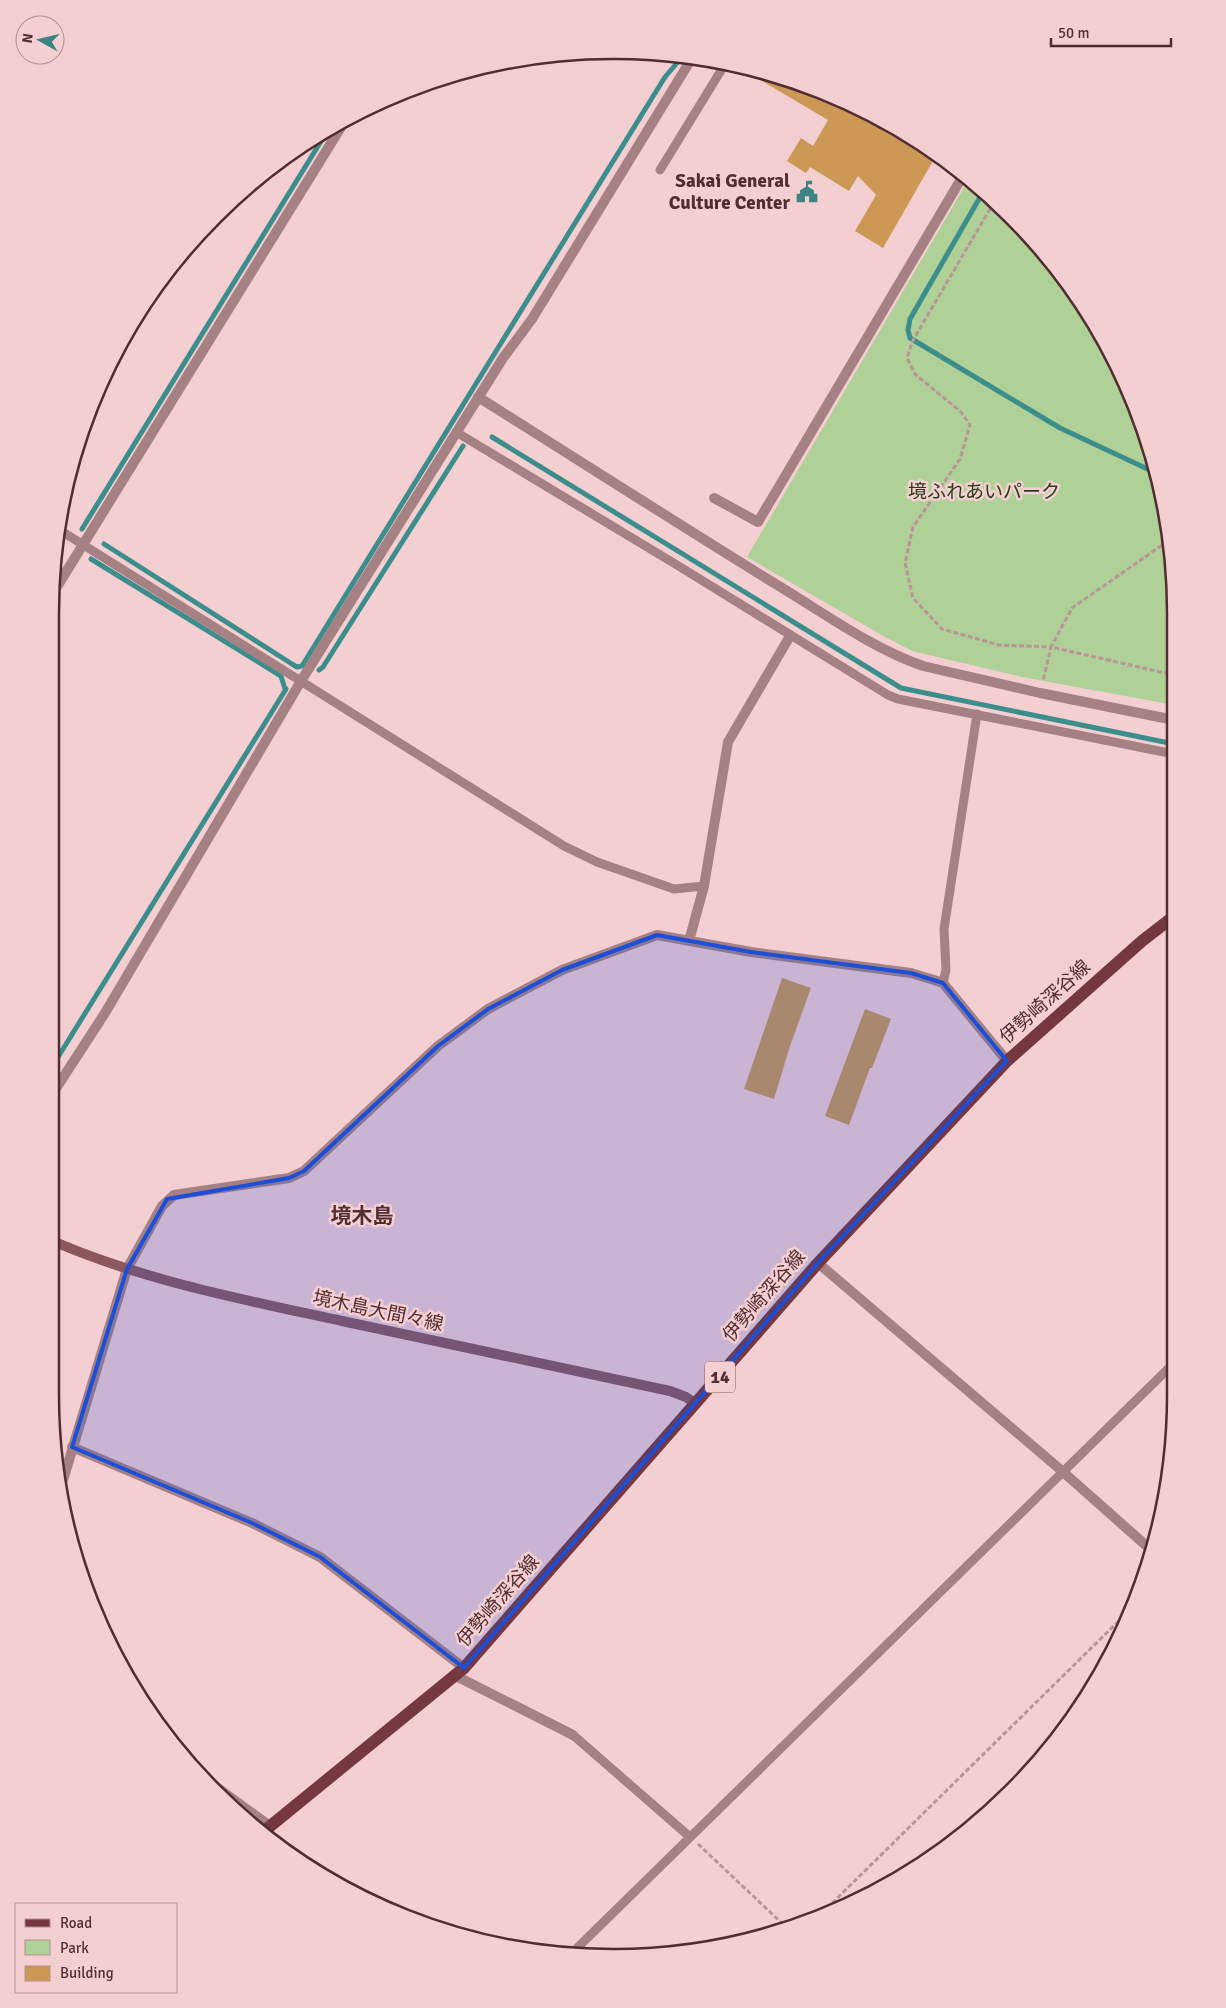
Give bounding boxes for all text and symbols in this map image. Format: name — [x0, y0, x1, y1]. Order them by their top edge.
north arrow — [15, 15, 65, 65]
scale bar — [1051, 15, 1171, 47]
text: 50 m — [1058, 24, 1089, 42]
text: N — [19, 32, 37, 44]
place label: Sakai General Culture Center — [669, 169, 790, 215]
public building icon: Sakai General Culture Center — [794, 179, 820, 205]
park label: 境ふれあいパーク — [908, 480, 1060, 504]
street label: 伊勢崎深谷線 — [995, 955, 1095, 1049]
district label: 境木島 — [331, 1203, 394, 1229]
street label: 伊勢崎深谷線 — [718, 1245, 810, 1347]
street label: 境木島大間々線 — [310, 1285, 446, 1337]
road number: 14 — [705, 1361, 735, 1392]
street label: 伊勢崎深谷線 — [452, 1550, 544, 1652]
legend — [15, 1903, 178, 1993]
text: Road — [60, 1914, 92, 1932]
text: Park — [60, 1939, 89, 1957]
text: Building — [60, 1964, 114, 1982]

